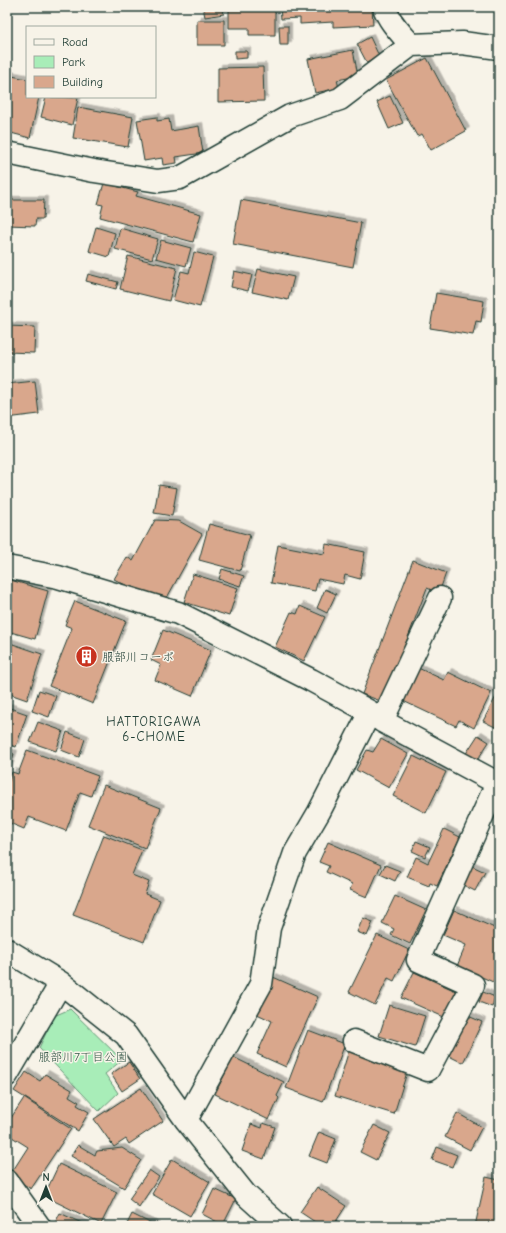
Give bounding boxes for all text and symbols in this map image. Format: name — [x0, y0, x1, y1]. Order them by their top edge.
legend — [26, 26, 156, 98]
text: Road — [62, 35, 88, 49]
text: Park — [62, 55, 85, 69]
text: Building — [62, 75, 103, 89]
building icon: 服部川コーポ — [73, 644, 99, 670]
place label: 服部川コーポ — [102, 650, 174, 664]
district label: HATTORIGAWA 6-CHOME — [106, 714, 202, 744]
park label: 服部川7丁目公園 — [38, 1050, 128, 1064]
north arrow — [26, 1167, 66, 1207]
text: N — [42, 1171, 50, 1184]

